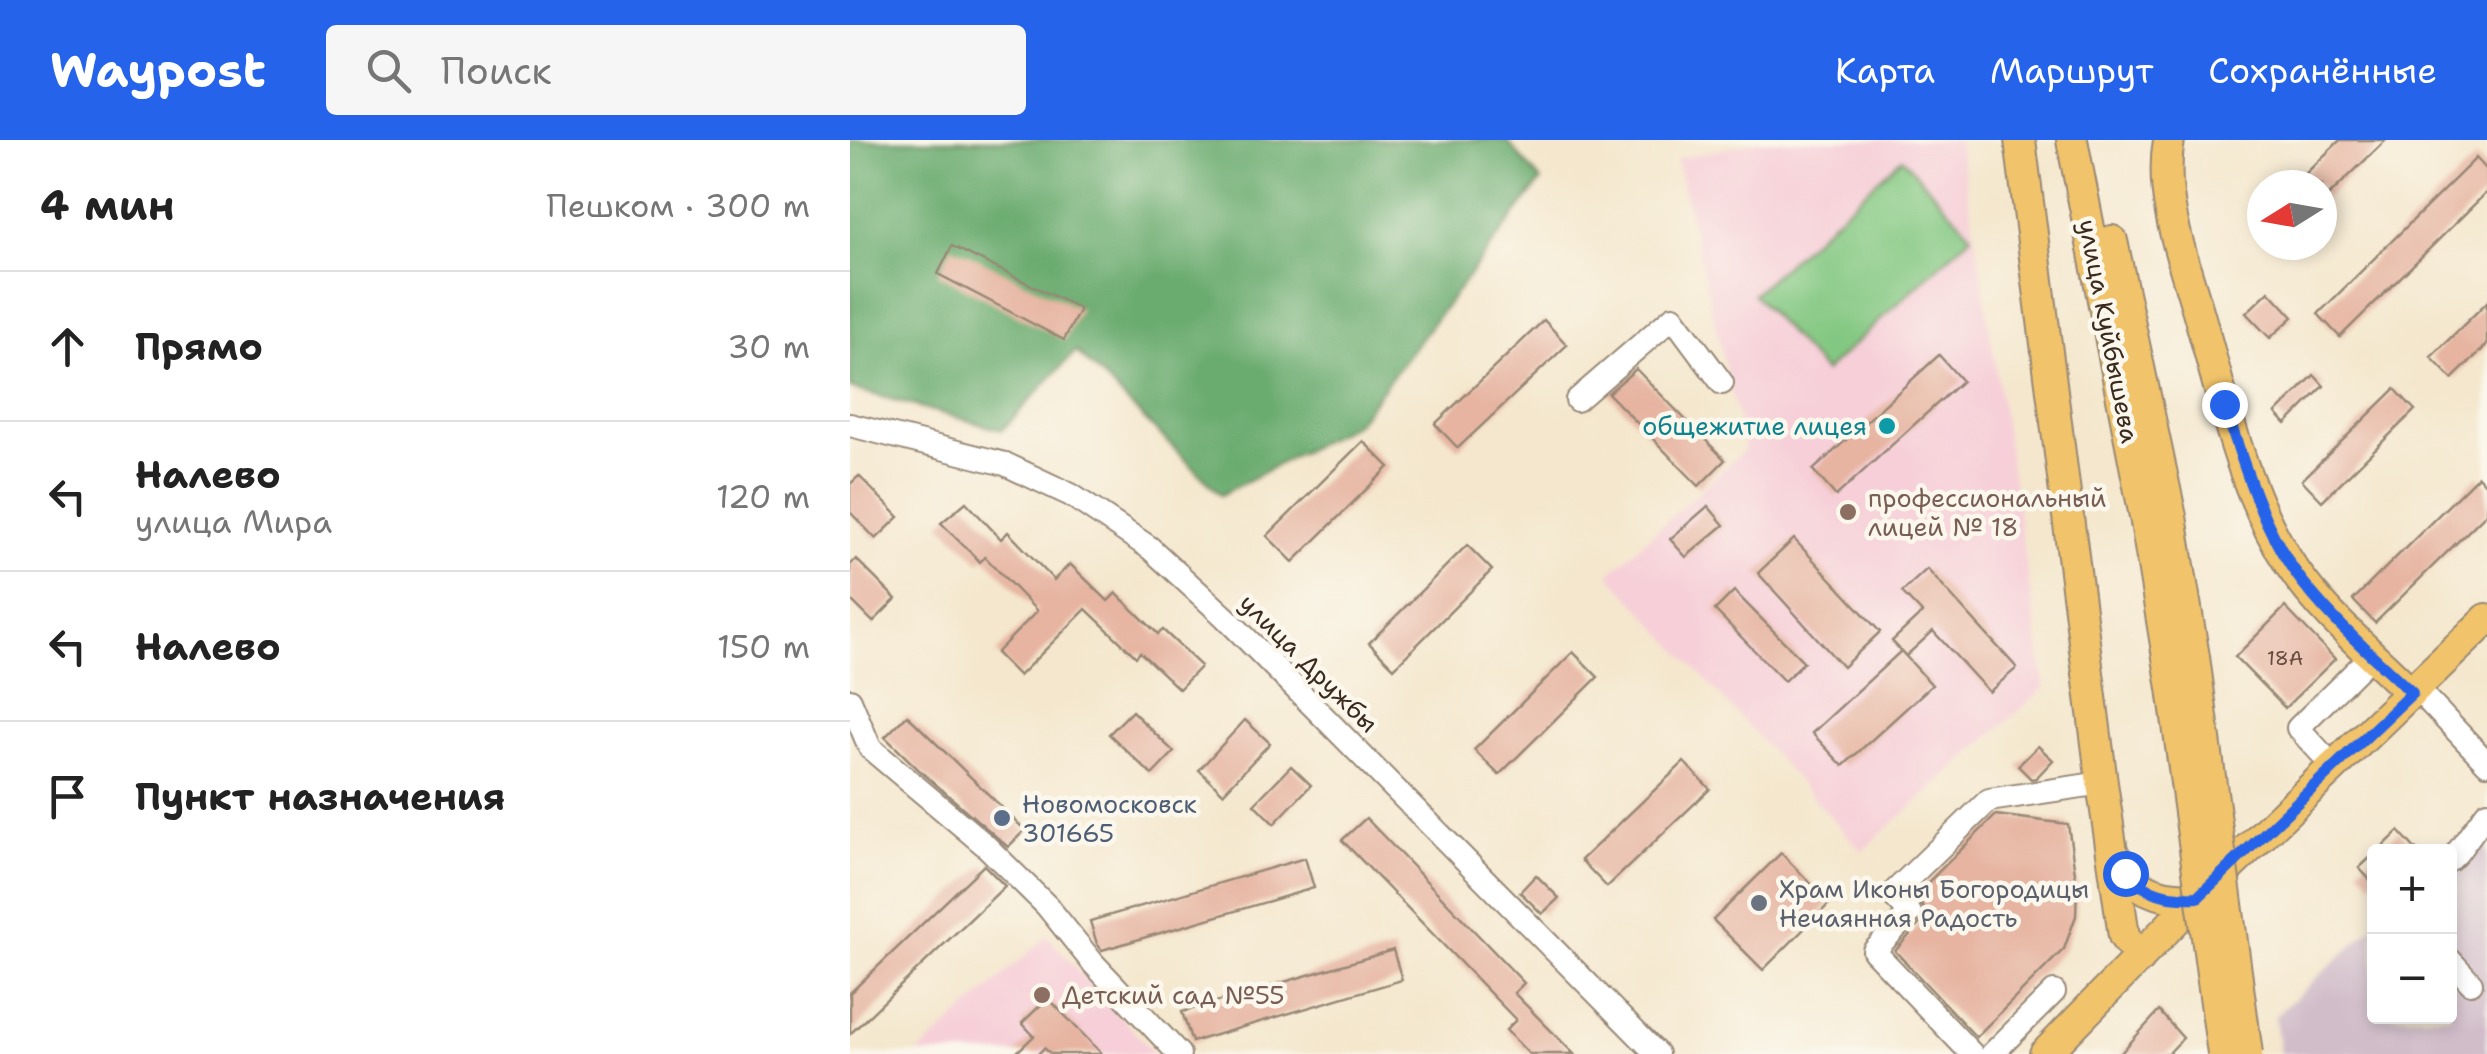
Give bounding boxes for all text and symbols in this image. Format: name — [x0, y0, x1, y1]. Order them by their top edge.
search box — [326, 25, 1026, 115]
text: Waypost — [50, 38, 266, 102]
icon: search — [361, 43, 416, 98]
text: Поиск — [441, 45, 552, 96]
text: Карта — [1835, 47, 1935, 94]
text: Маршрут — [1990, 47, 2153, 94]
text: Сохранённые — [2208, 47, 2437, 94]
north arrow — [2247, 170, 2337, 260]
text: 4 мин — [40, 177, 175, 233]
text: Пешком · 300 m — [547, 184, 810, 227]
street label: улица Куйбышева — [2071, 216, 2147, 446]
icon: ahead — [40, 319, 95, 374]
text: Прямо — [135, 321, 263, 372]
text: 30 m — [727, 325, 810, 368]
route end — [2202, 382, 2248, 428]
place label: общежитие лицея — [1642, 409, 1867, 443]
marker: общежитие лицея — [1876, 415, 1898, 437]
text: Налево — [135, 449, 281, 500]
icon: left — [40, 469, 95, 524]
text: 120 m — [716, 475, 810, 518]
place label: профессиональный лицей № 18 — [1868, 481, 2106, 544]
text: улица Мира — [135, 500, 332, 543]
marker: профессиональный лицей № 18 — [1837, 501, 1859, 523]
street label: улица Дружбы — [1232, 586, 1386, 740]
icon: left — [40, 619, 95, 674]
text: Налево — [135, 621, 281, 672]
text: 150 m — [717, 625, 810, 668]
house number: 18А — [2267, 645, 2303, 671]
icon: arrive — [40, 769, 95, 824]
text: Пункт назначения — [135, 771, 505, 822]
place label: Новомосковск 301665 — [1022, 787, 1197, 850]
marker: Новомосковск 301665 — [991, 807, 1013, 829]
map controls — [2367, 844, 2457, 1024]
button: + — [2367, 844, 2457, 934]
route start — [2103, 851, 2149, 897]
place label: Храм Иконы Богородицы Нечаянная Радость — [1779, 872, 2089, 935]
marker: Храм Иконы Богородицы Нечаянная Радость — [1748, 892, 1770, 914]
button: − — [2367, 934, 2457, 1024]
place label: Детский сад №55 — [1062, 978, 1285, 1012]
marker: Детский сад №55 — [1031, 984, 1053, 1006]

